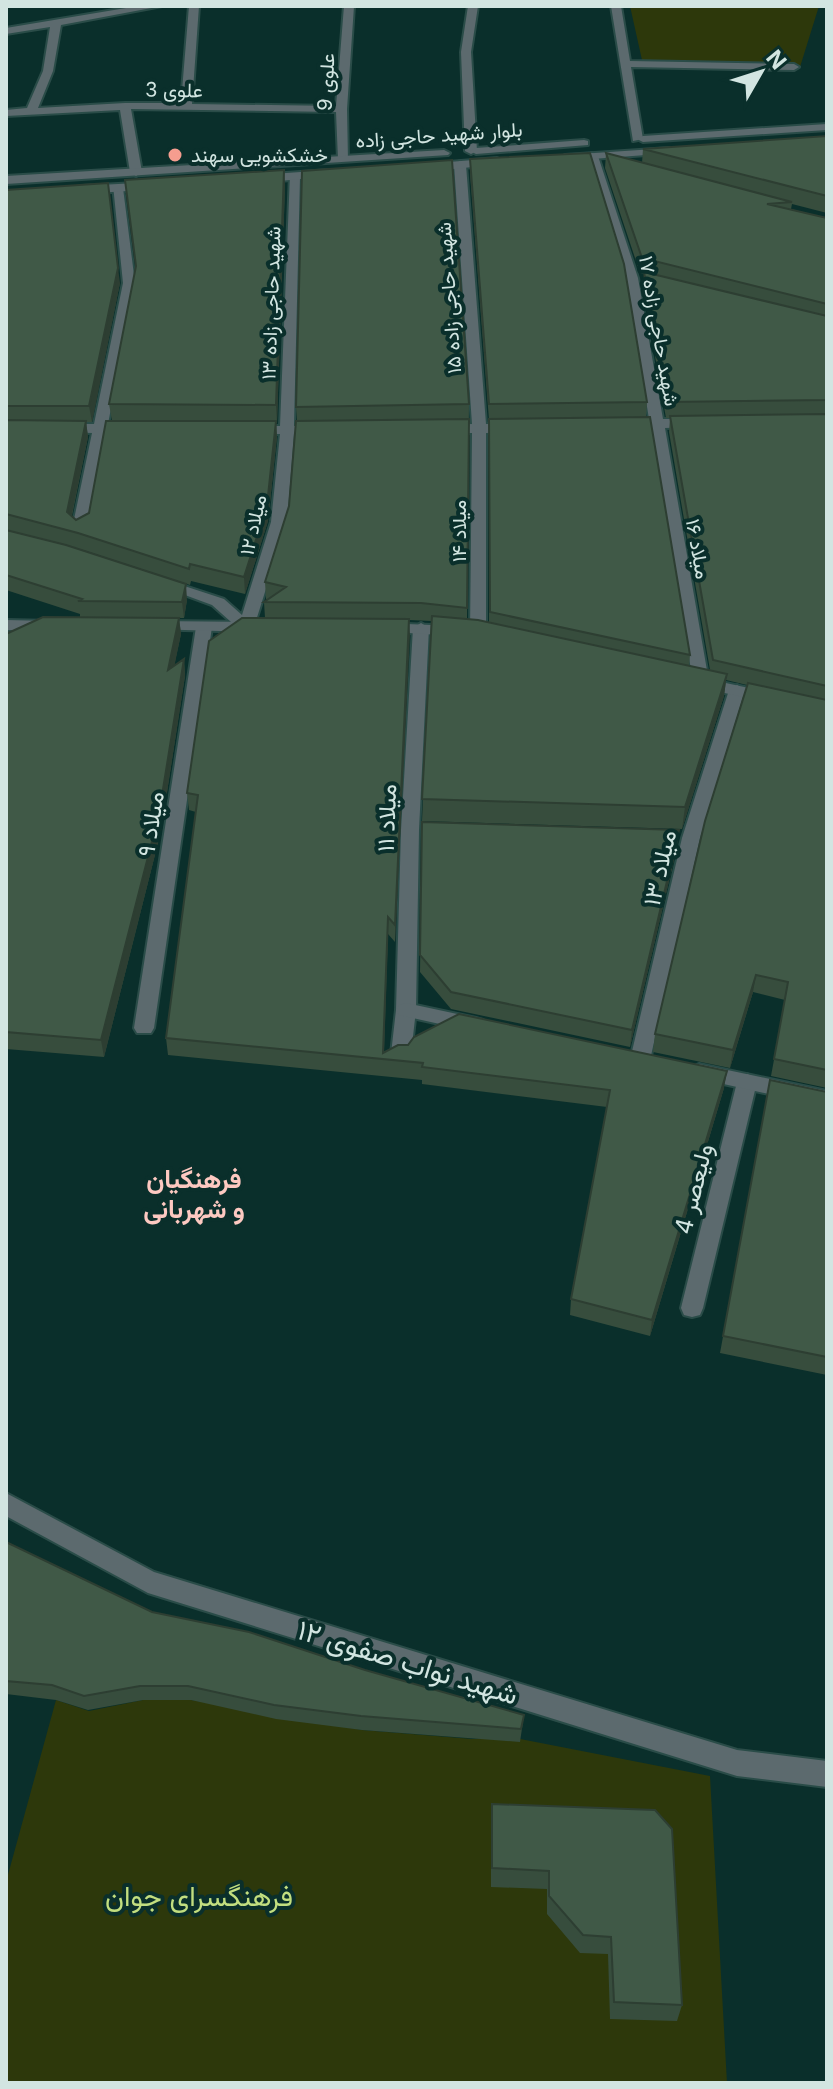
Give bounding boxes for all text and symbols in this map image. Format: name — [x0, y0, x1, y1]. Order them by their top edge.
north arrow — [721, 32, 801, 112]
text: N — [761, 45, 792, 74]
street label: علوی 9 — [313, 52, 340, 112]
street label: علوی 3 — [145, 77, 203, 104]
street label: بلوار شهید حاجی زاده — [355, 117, 523, 154]
place label: خشکشویی سهند — [191, 143, 328, 168]
marker: خشکشویی سهند — [166, 146, 184, 164]
street label: شهید حاجی زاده ۱۵ — [432, 221, 467, 375]
street label: شهید حاجی زاده ۱۳ — [256, 226, 287, 380]
street label: شهید حاجی زاده ۱۷ — [633, 254, 684, 408]
street label: میلاد ۱۲ — [234, 492, 272, 558]
street label: میلاد ۱۴ — [447, 500, 471, 562]
street label: میلاد ۱۶ — [681, 517, 715, 581]
street label: میلاد ۱۱ — [371, 783, 402, 852]
street label: میلاد ۹ — [131, 789, 170, 859]
street label: میلاد ۱۳ — [637, 827, 682, 909]
street label: ولیعصر 4 — [668, 1141, 720, 1237]
district label: فرهنگیان و شهربانی — [143, 1163, 245, 1225]
street label: شهید نواب صفوی ۱۲ — [294, 1612, 522, 1713]
park label: فرهنگسرای جوان — [105, 1879, 293, 1914]

